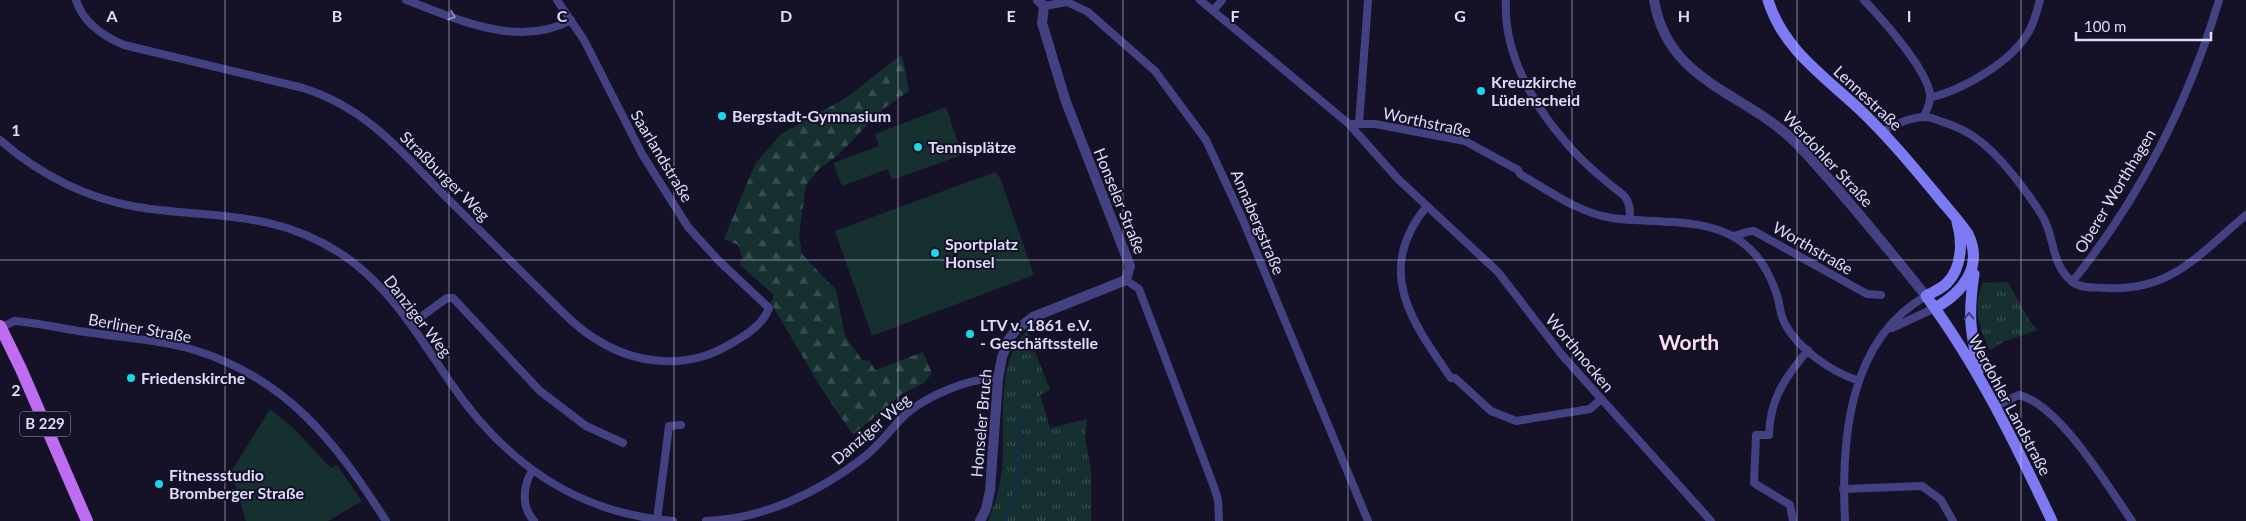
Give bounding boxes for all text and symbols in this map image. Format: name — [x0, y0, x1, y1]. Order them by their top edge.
text: A — [105, 6, 118, 25]
text: B — [332, 6, 342, 25]
text: C — [557, 6, 568, 25]
text: D — [780, 6, 792, 25]
text: E — [1006, 6, 1016, 25]
text: F — [1230, 6, 1240, 25]
text: G — [1454, 6, 1466, 25]
text: H — [1678, 6, 1690, 25]
text: I — [1907, 6, 1911, 25]
one-way arrow — [447, 10, 456, 20]
scale bar — [2076, 10, 2211, 42]
text: 100 m — [2084, 17, 2126, 35]
street label: Lennestraße — [1830, 61, 1906, 134]
place label: Kreuzkirche Lüdenscheid — [1491, 72, 1580, 109]
marker: Kreuzkirche Lüdenscheid — [1475, 85, 1487, 97]
street label: Worthstraße — [1381, 103, 1473, 140]
street label: Saarlandstraße — [628, 106, 697, 205]
place label: Bergstadt-Gymnasium — [732, 106, 891, 125]
street label: Werdohler Straße — [1779, 107, 1878, 210]
marker: Bergstadt-Gymnasium — [716, 110, 728, 122]
text: 1 — [11, 120, 21, 139]
street label: Oberer Worthhagen — [2070, 125, 2159, 256]
street label: Straßburger Weg — [397, 127, 494, 224]
place label: Tennisplätze — [928, 137, 1017, 156]
marker: Tennisplätze — [912, 141, 924, 153]
street label: Honseler Straße — [1091, 145, 1150, 257]
street label: Annabergstraße — [1228, 167, 1289, 277]
street label: Worthstraße — [1770, 217, 1857, 278]
place label: Sportplatz Honsel — [945, 234, 1018, 271]
marker: Sportplatz Honsel — [929, 247, 941, 259]
street label: Danziger Weg — [381, 271, 456, 360]
street label: Berliner Straße — [87, 309, 193, 346]
street label: Worthnocken — [1542, 310, 1618, 396]
one-way arrow — [1964, 312, 1975, 320]
place label: LTV v. 1861 e.V. - Geschäftsstelle — [980, 315, 1098, 352]
marker: LTV v. 1861 e.V. - Geschäftsstelle — [964, 328, 976, 340]
district label: Worth — [1659, 329, 1719, 354]
street label: Werdohler Landstraße — [1965, 331, 2056, 478]
place label: Friedenskirche — [141, 368, 246, 387]
street label: Honseler Bruch — [966, 368, 995, 478]
marker: Friedenskirche — [125, 372, 137, 384]
text: 2 — [11, 380, 21, 399]
street label: Danziger Weg — [827, 389, 914, 468]
road number: B 229 — [20, 412, 70, 436]
place label: Fitnessstudio Bromberger Straße — [169, 465, 305, 502]
marker: Fitnessstudio Bromberger Straße — [153, 478, 165, 490]

